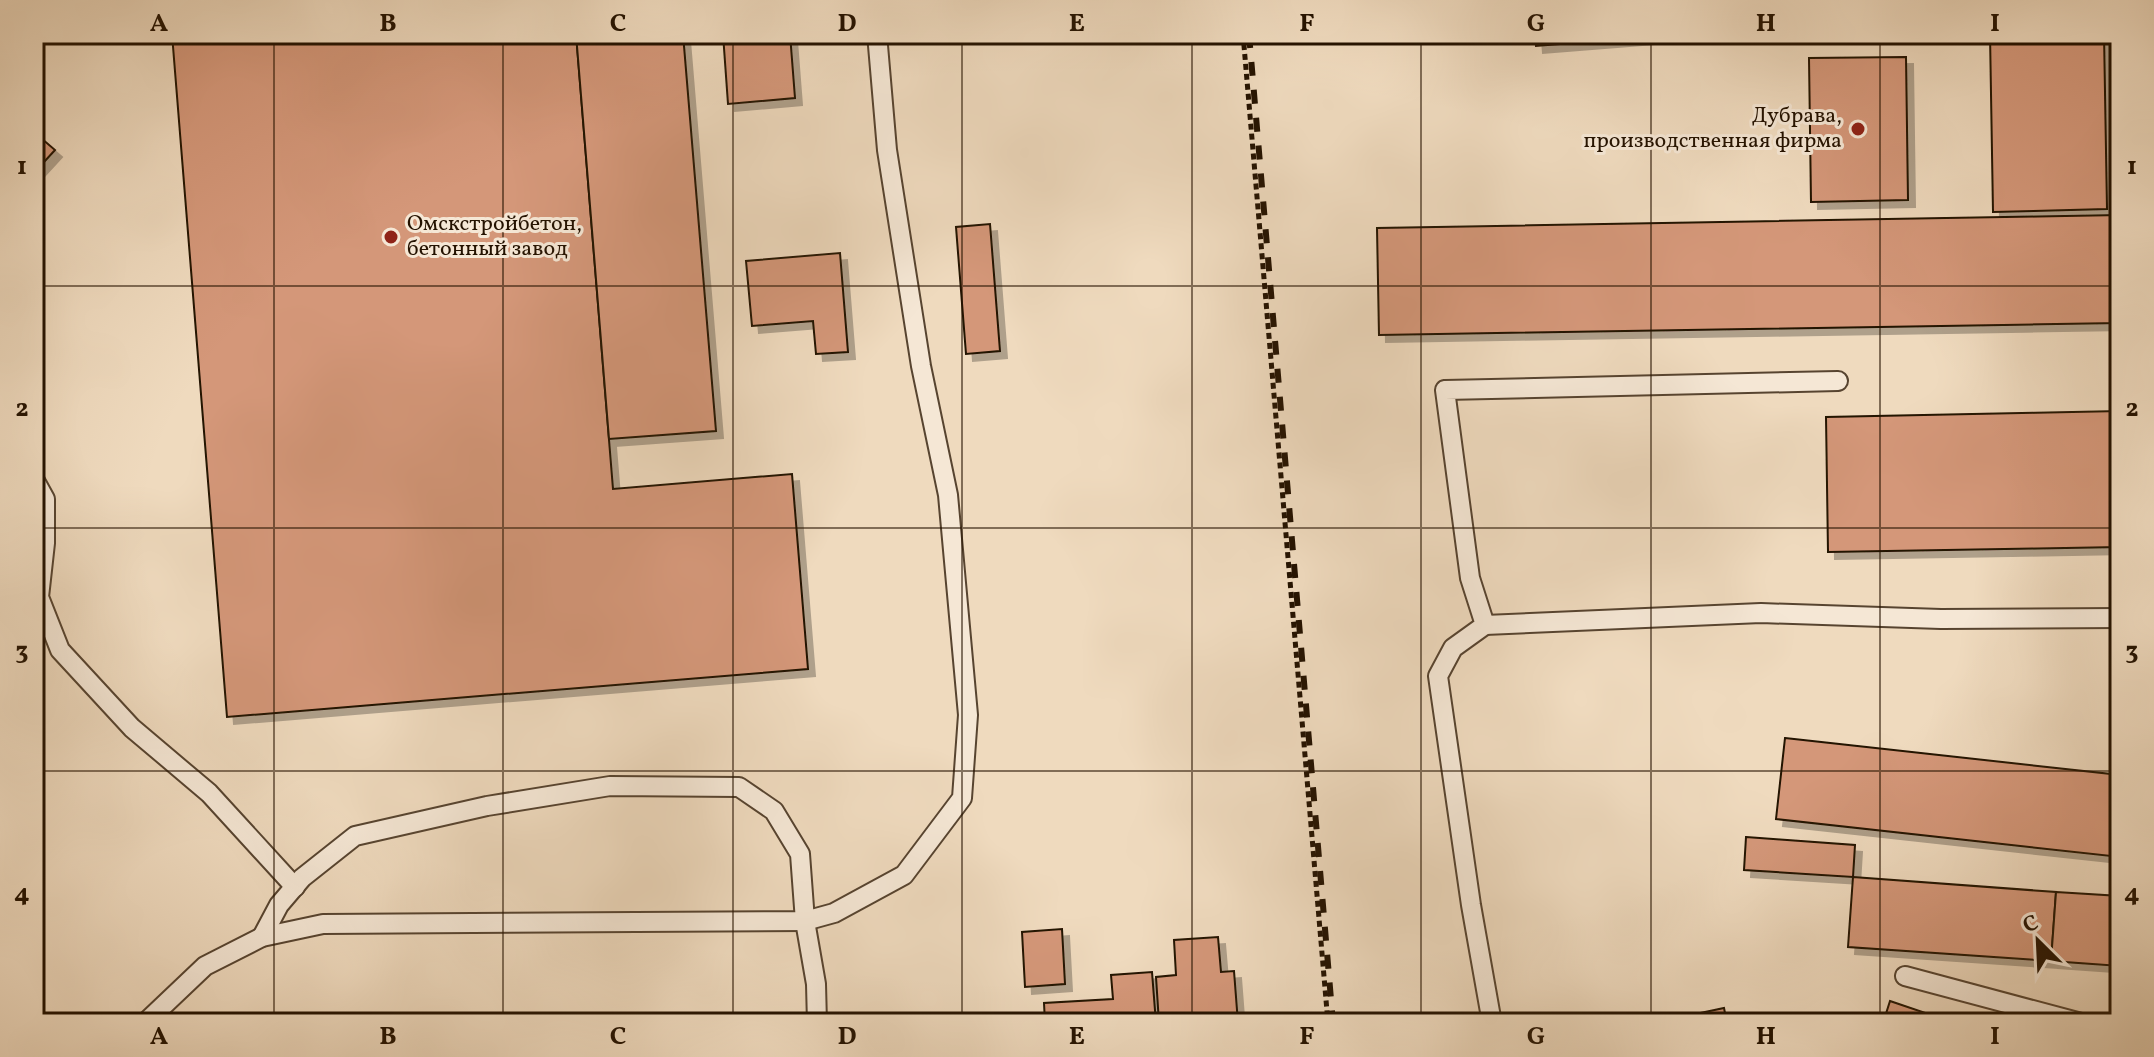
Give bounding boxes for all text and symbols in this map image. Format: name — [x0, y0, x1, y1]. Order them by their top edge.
text: A — [150, 6, 169, 42]
text: B — [379, 6, 397, 42]
text: C — [610, 6, 626, 42]
text: D — [837, 6, 857, 42]
text: E — [1069, 6, 1085, 42]
text: F — [1299, 6, 1315, 42]
text: G — [1527, 6, 1545, 42]
text: H — [1756, 6, 1776, 42]
text: I — [1990, 6, 2000, 42]
place label: Дубрава, производственная фирма — [1583, 101, 1842, 157]
marker: Дубрава, производственная фирма — [1849, 120, 1867, 138]
text: 1 — [17, 149, 27, 185]
text: 1 — [2127, 149, 2137, 185]
place label: Омскстройбетон, бетонный завод — [407, 209, 582, 265]
marker: Омскстройбетон, бетонный завод — [382, 228, 400, 246]
text: 2 — [15, 391, 29, 427]
text: 2 — [2125, 391, 2139, 427]
text: 3 — [15, 634, 29, 670]
text: 3 — [2125, 634, 2139, 670]
text: 4 — [14, 876, 30, 912]
text: 4 — [2124, 876, 2140, 912]
north arrow — [1998, 901, 2078, 981]
text: С — [2018, 908, 2044, 942]
text: A — [150, 1019, 169, 1055]
text: B — [379, 1019, 397, 1055]
text: C — [610, 1019, 626, 1055]
text: D — [837, 1019, 857, 1055]
text: E — [1069, 1019, 1085, 1055]
text: F — [1299, 1019, 1315, 1055]
text: G — [1527, 1019, 1545, 1055]
text: H — [1756, 1019, 1776, 1055]
text: I — [1990, 1019, 2000, 1055]

